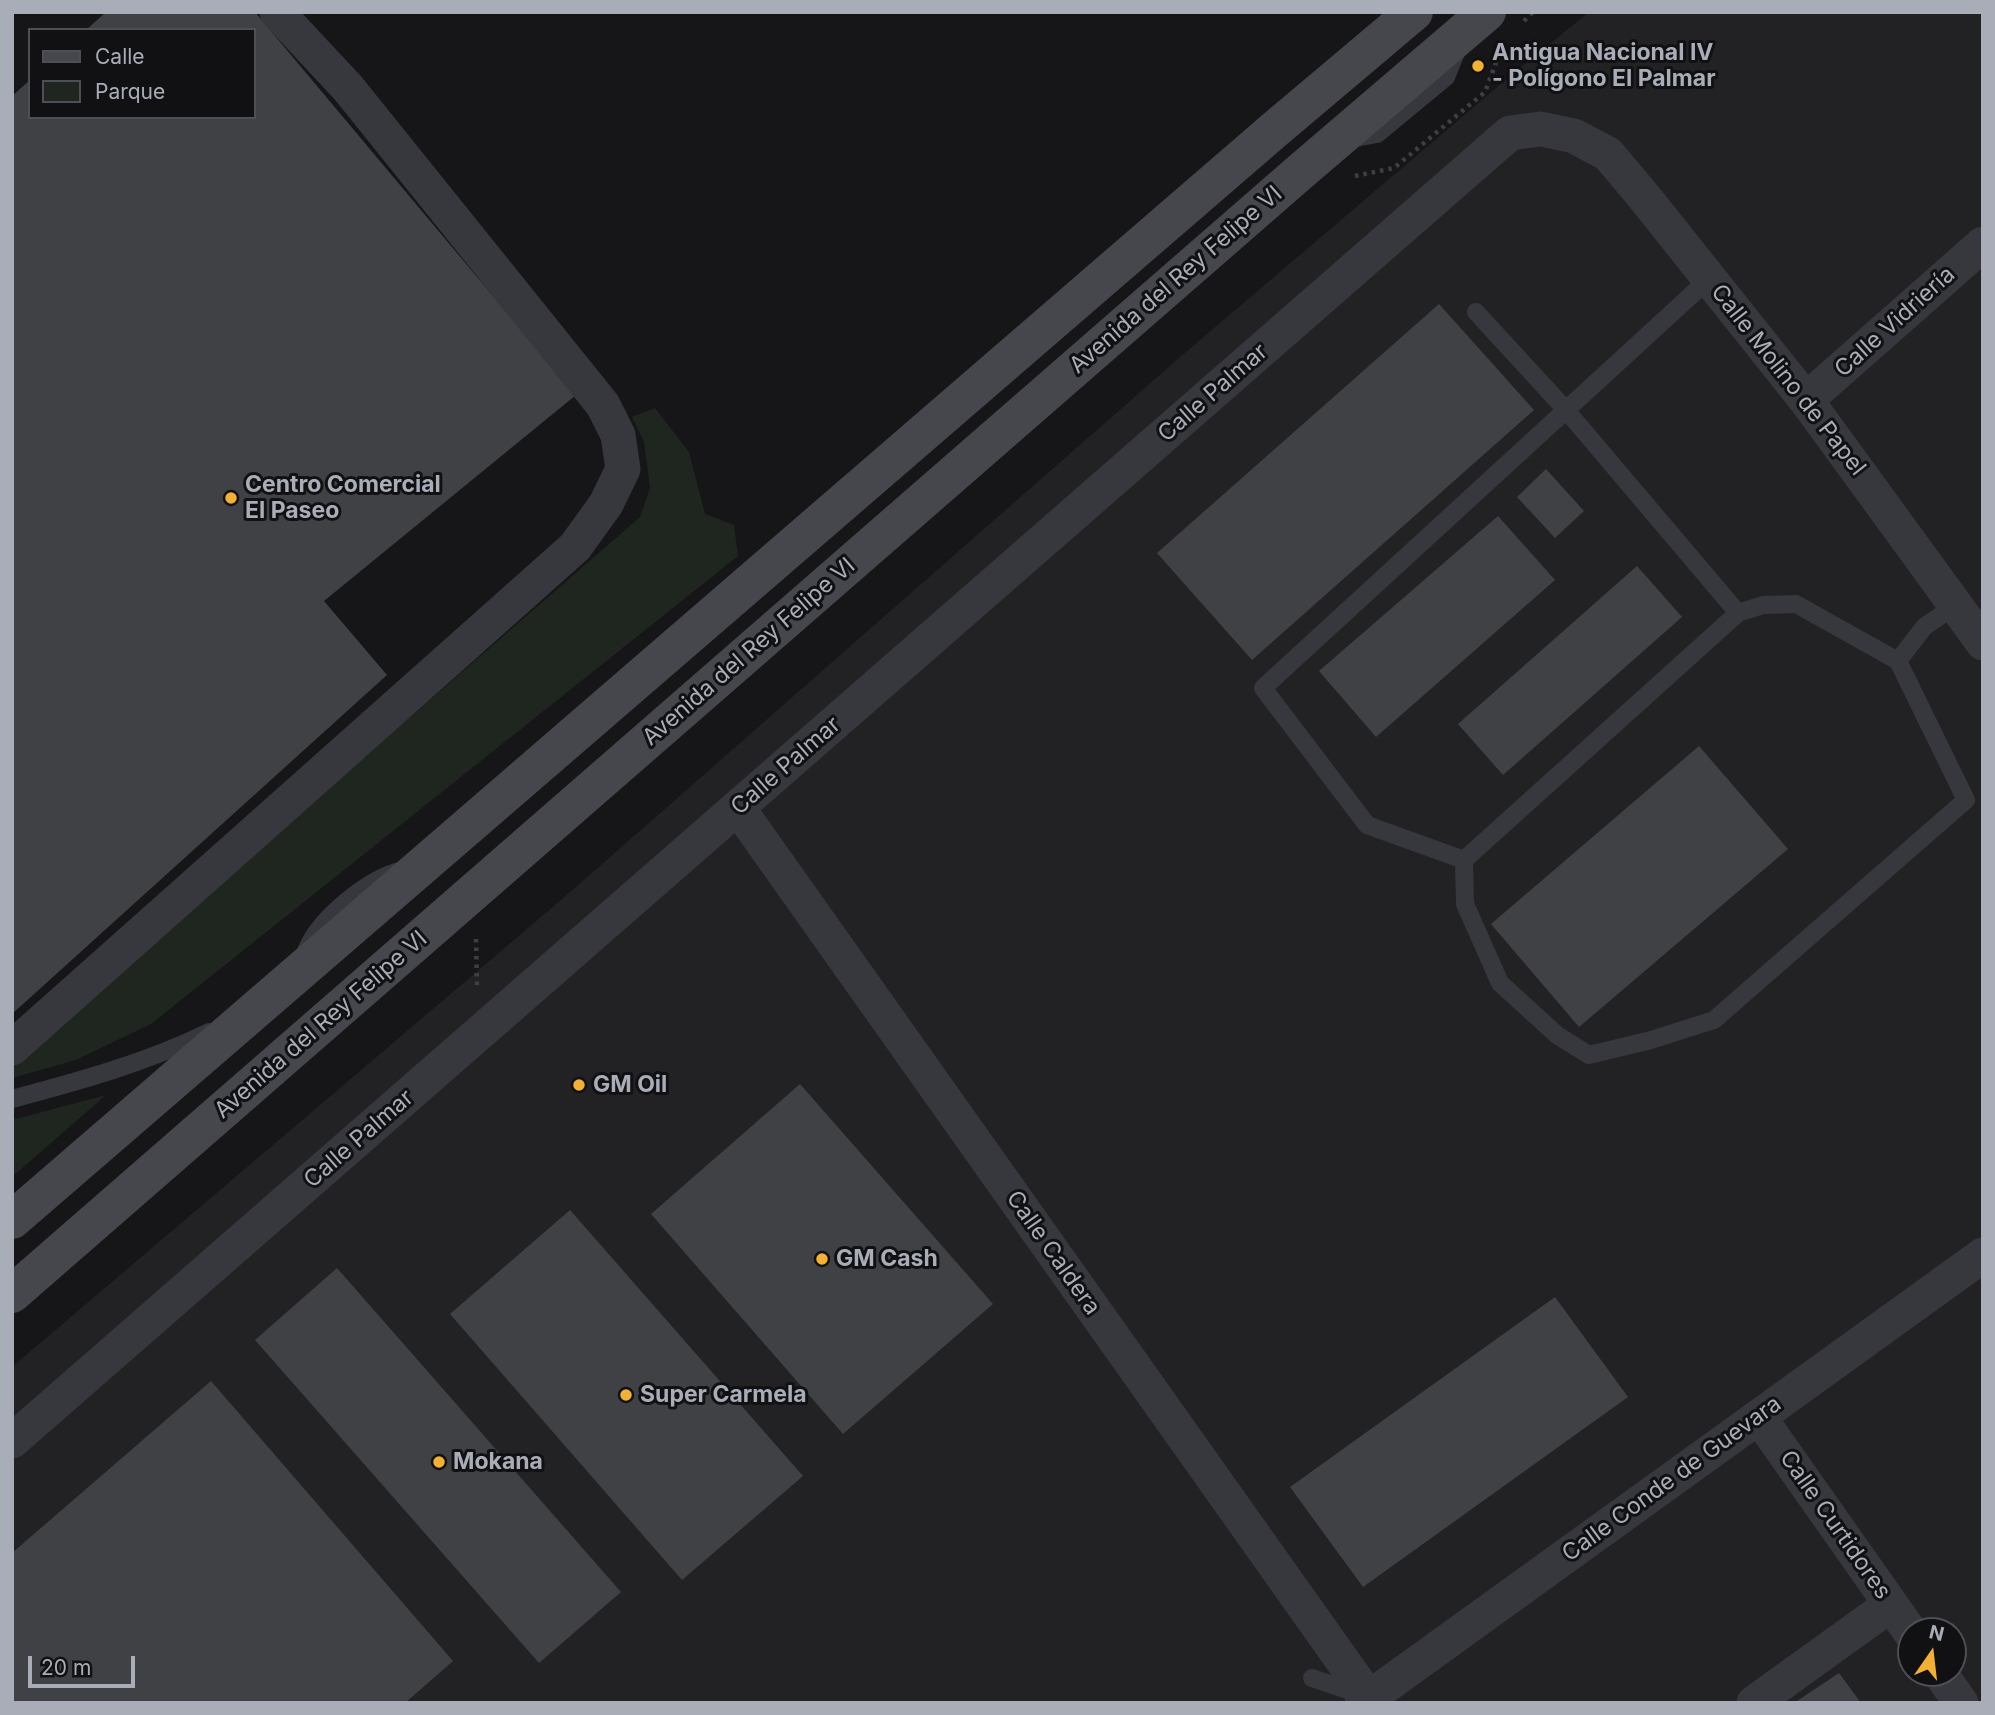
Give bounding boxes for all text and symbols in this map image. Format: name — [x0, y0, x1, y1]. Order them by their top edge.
legend — [28, 28, 256, 119]
place label: Antigua Nacional IV - Polígono El Palmar — [1492, 39, 1716, 93]
text: Calle — [95, 44, 145, 69]
marker: Antigua Nacional IV - Polígono El Palmar — [1470, 58, 1486, 74]
text: Parque — [95, 79, 165, 104]
street label: Avenida del Rey Felipe VI — [1064, 180, 1288, 380]
street label: Calle Vidriería — [1829, 261, 1961, 383]
street label: Calle Molino de Papel — [1705, 279, 1871, 481]
street label: Calle Palmar — [1153, 338, 1273, 448]
place label: Centro Comercial El Paseo — [245, 471, 441, 525]
marker: Centro Comercial El Paseo — [223, 490, 239, 506]
street label: Avenida del Rey Felipe VI — [637, 552, 861, 752]
street label: Calle Palmar — [726, 711, 846, 821]
street label: Avenida del Rey Felipe VI — [209, 925, 433, 1125]
place label: GM Oil — [593, 1071, 667, 1099]
marker: GM Oil — [571, 1077, 587, 1093]
street label: Calle Palmar — [299, 1084, 419, 1194]
street label: Calle Caldera — [1000, 1186, 1106, 1320]
place label: GM Cash — [836, 1245, 938, 1273]
marker: GM Cash — [814, 1251, 830, 1267]
place label: Super Carmela — [640, 1381, 807, 1409]
marker: Super Carmela — [618, 1387, 634, 1403]
street label: Calle Conde de Guevara — [1557, 1390, 1787, 1568]
street label: Calle Curtidores — [1774, 1445, 1896, 1605]
place label: Mokana — [453, 1448, 543, 1476]
marker: Mokana — [431, 1454, 447, 1470]
north arrow — [1897, 1617, 1967, 1687]
text: N — [1927, 1620, 1947, 1646]
scale bar — [32, 1642, 138, 1686]
text: 20 m — [41, 1655, 91, 1680]

